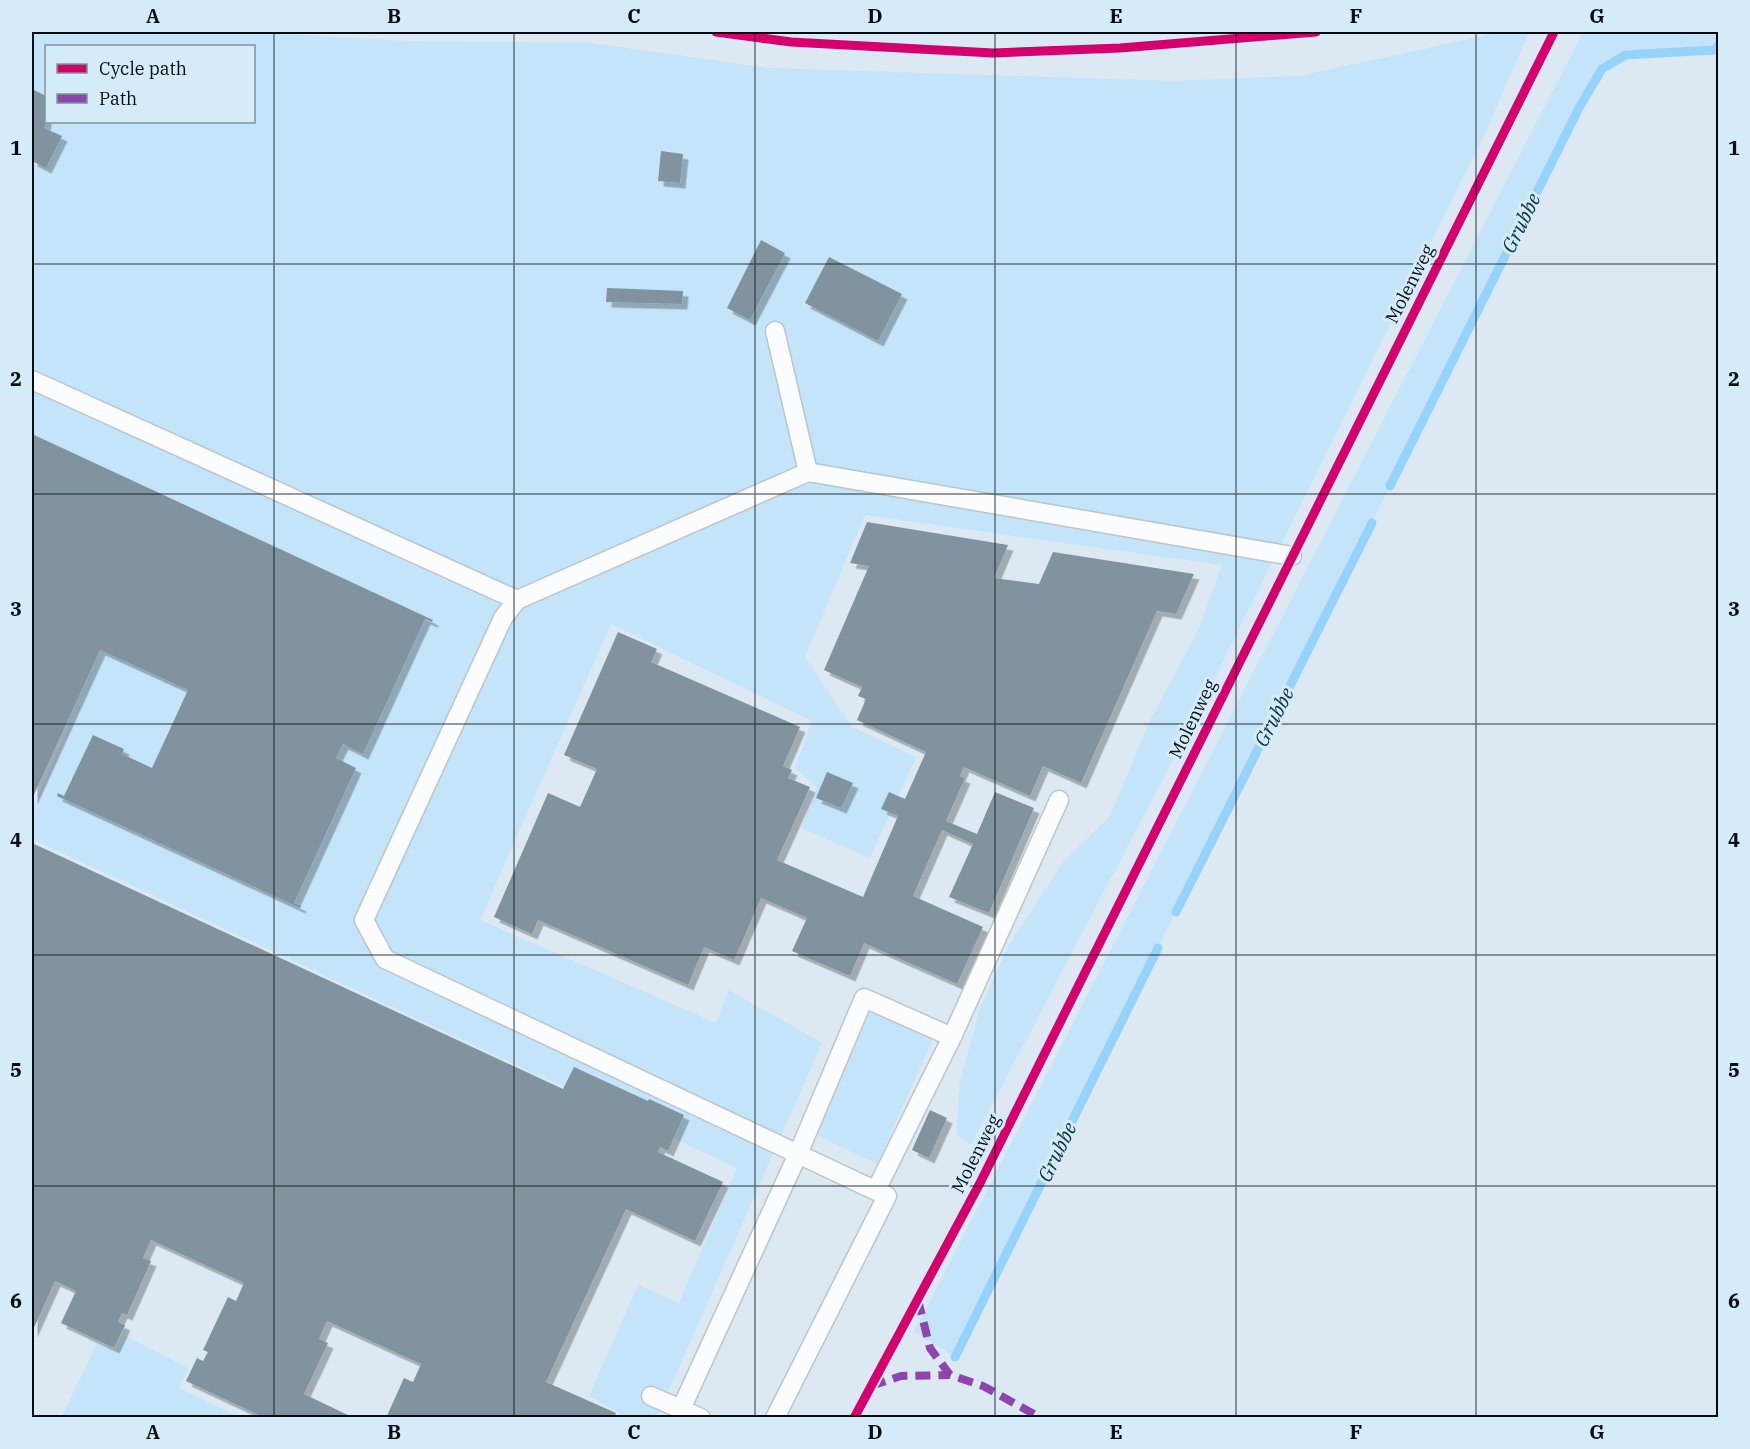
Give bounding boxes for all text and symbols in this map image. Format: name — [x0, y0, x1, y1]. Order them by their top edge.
text: A — [146, 2, 160, 29]
text: B — [387, 2, 401, 29]
text: C — [627, 2, 641, 29]
text: D — [867, 2, 883, 29]
text: E — [1109, 2, 1123, 29]
text: F — [1350, 2, 1362, 29]
text: G — [1589, 2, 1605, 29]
legend — [45, 45, 255, 123]
text: Cycle path — [99, 57, 187, 80]
text: Path — [99, 87, 137, 110]
text: 1 — [10, 134, 22, 161]
text: 1 — [1728, 134, 1740, 161]
water label: Grubbe — [1495, 188, 1547, 257]
street label: Molenweg — [1380, 240, 1439, 327]
text: 2 — [10, 365, 22, 392]
text: 2 — [1728, 365, 1740, 392]
text: 3 — [10, 595, 22, 622]
text: 3 — [1728, 595, 1740, 622]
street label: Molenweg — [1163, 675, 1222, 762]
water label: Grubbe — [1247, 682, 1300, 751]
text: 4 — [10, 826, 22, 853]
text: 4 — [1728, 826, 1740, 853]
text: 5 — [10, 1056, 22, 1083]
text: 5 — [1728, 1056, 1740, 1083]
street label: Molenweg — [946, 1110, 1005, 1197]
water label: Grubbe — [1031, 1117, 1083, 1186]
text: 6 — [10, 1287, 22, 1314]
text: 6 — [1728, 1287, 1740, 1314]
text: A — [146, 1418, 160, 1445]
text: B — [387, 1418, 401, 1445]
text: C — [627, 1418, 641, 1445]
text: D — [867, 1418, 883, 1445]
text: E — [1109, 1418, 1123, 1445]
text: F — [1350, 1418, 1362, 1445]
text: G — [1589, 1418, 1605, 1445]

